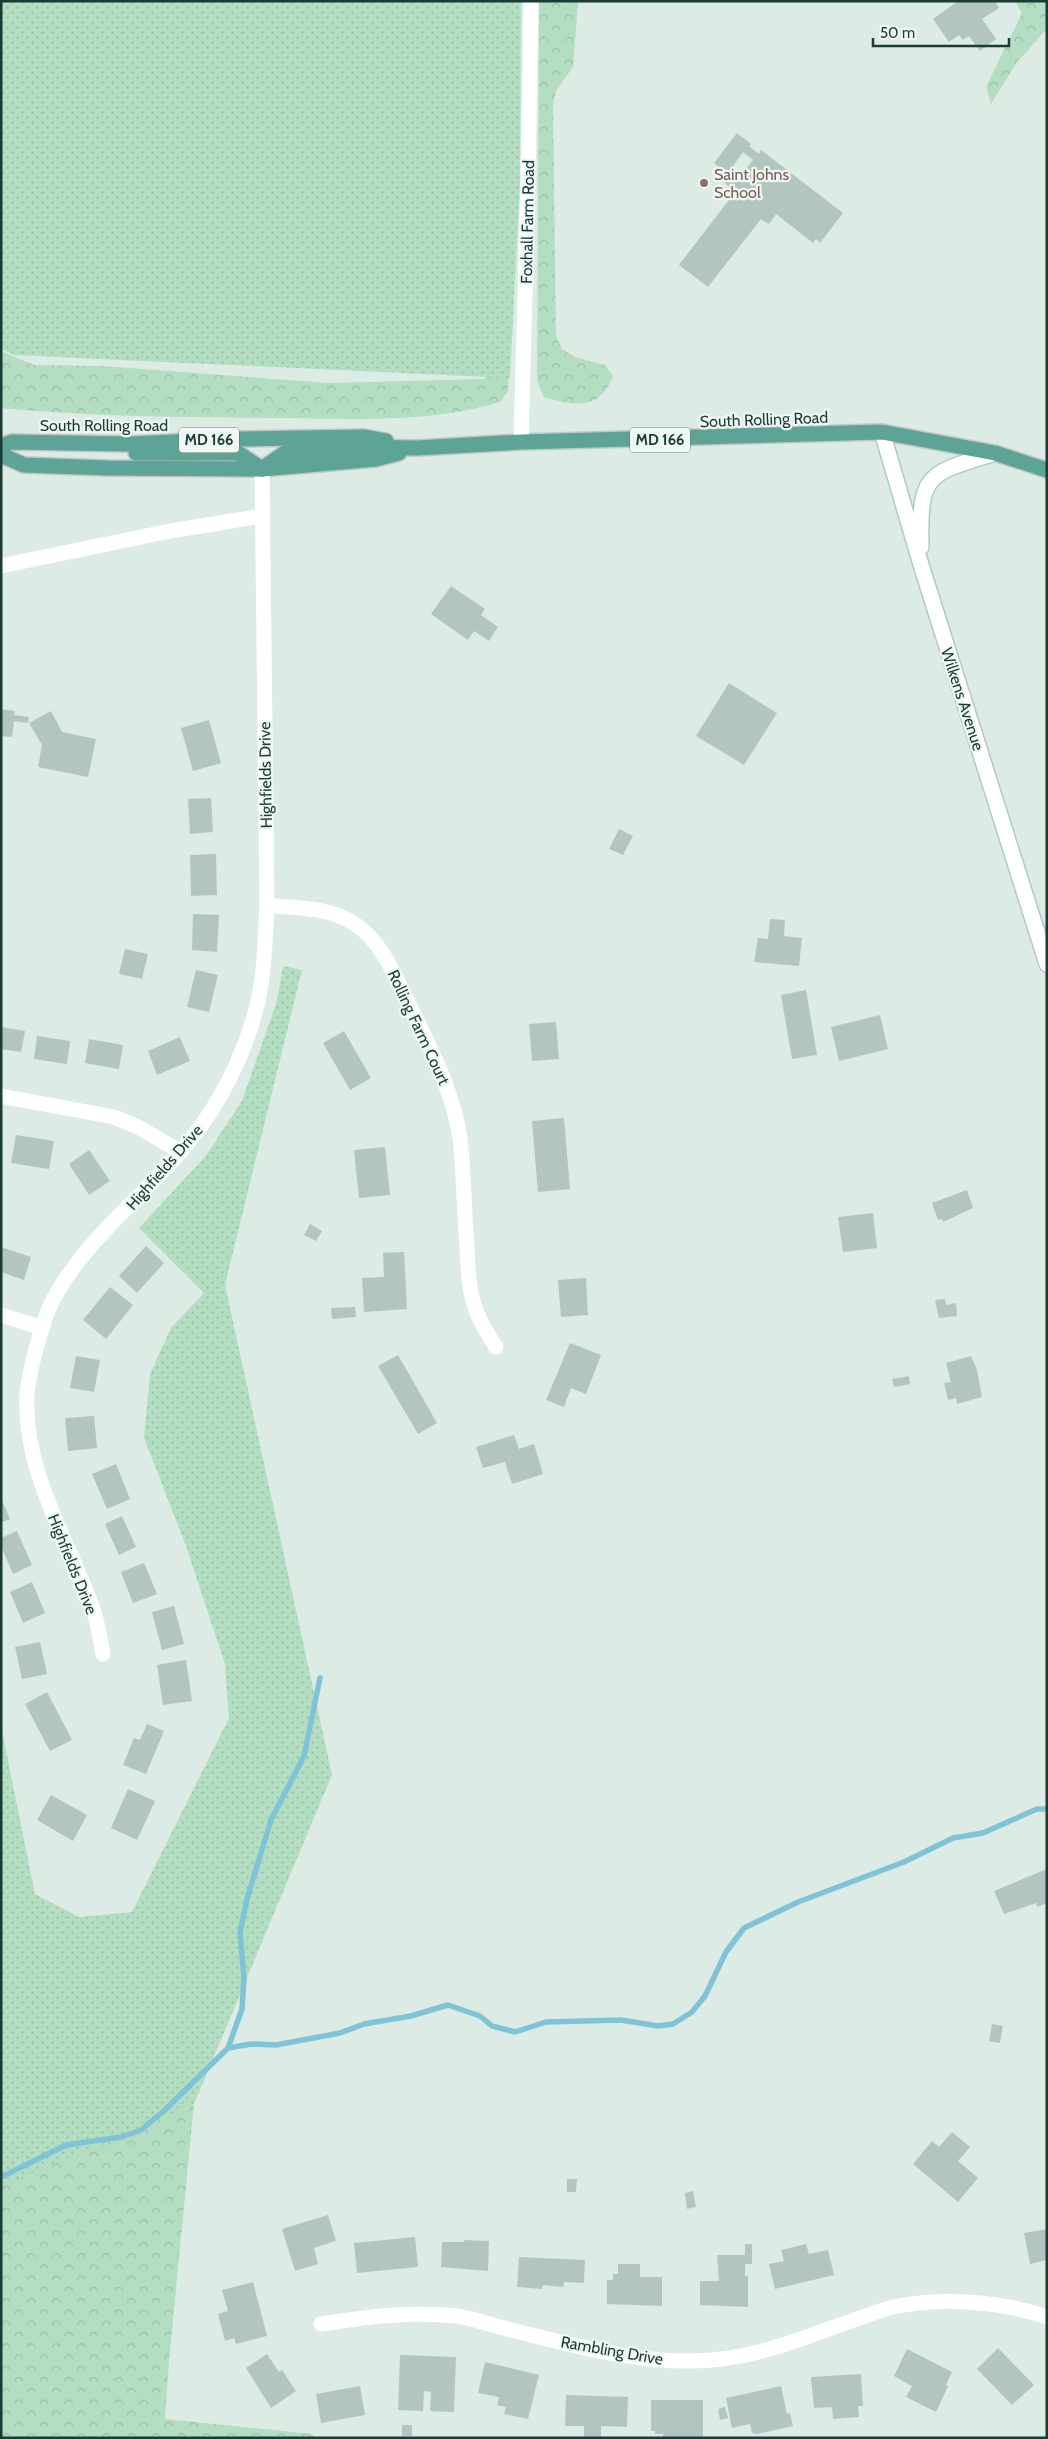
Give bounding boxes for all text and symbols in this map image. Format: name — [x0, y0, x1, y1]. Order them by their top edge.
scale bar — [873, 15, 1009, 47]
text: 50 m — [880, 24, 915, 42]
street label: Foxhall Farm Road — [517, 160, 538, 284]
place label: Saint Johns School — [714, 165, 789, 202]
marker: Saint Johns School — [698, 177, 710, 189]
street label: South Rolling Road — [699, 408, 829, 431]
street label: South Rolling Road — [40, 416, 168, 435]
road number: MD 166 — [179, 428, 239, 452]
road number: MD 166 — [630, 428, 690, 452]
street label: Wilkens Avenue — [937, 645, 988, 753]
street label: Highfields Drive — [255, 721, 276, 828]
street label: Rolling Farm Court — [384, 967, 454, 1088]
street label: Highfields Drive — [122, 1121, 207, 1214]
street label: Highfields Drive — [44, 1511, 101, 1617]
street label: Rambling Drive — [559, 2332, 665, 2369]

